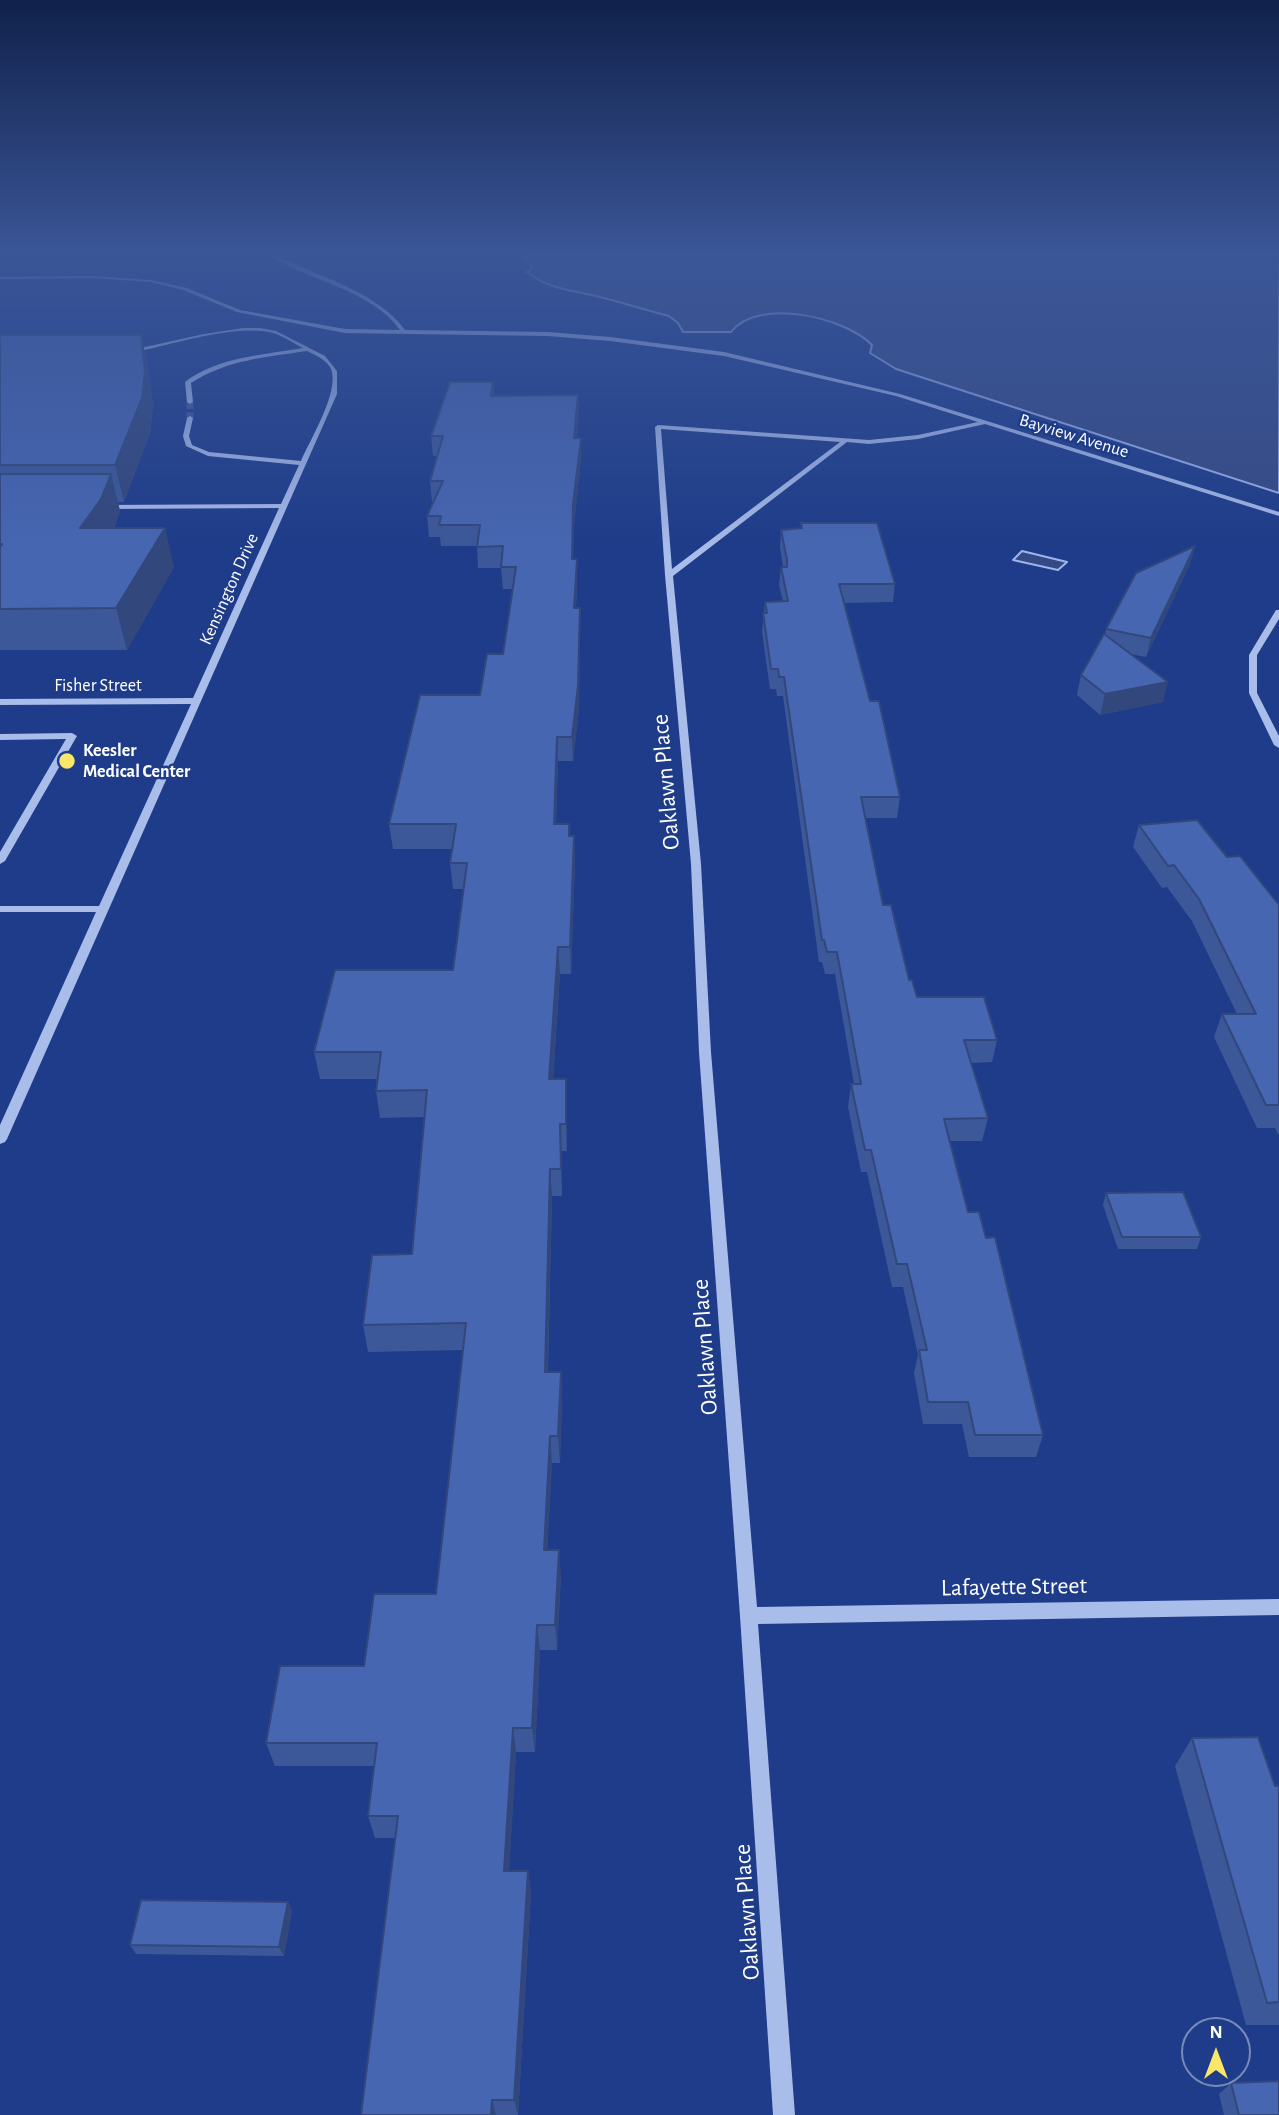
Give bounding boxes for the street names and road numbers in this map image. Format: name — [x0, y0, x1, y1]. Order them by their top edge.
street label: Bayview Avenue — [1017, 409, 1131, 463]
street label: Kensington Drive — [195, 530, 263, 648]
street label: Fisher Street — [54, 675, 142, 697]
street label: Oaklawn Place — [646, 713, 686, 851]
street label: Oaklawn Place — [686, 1278, 724, 1416]
street label: Lafayette Street — [941, 1571, 1087, 1603]
street label: Oaklawn Place — [728, 1843, 766, 1981]

